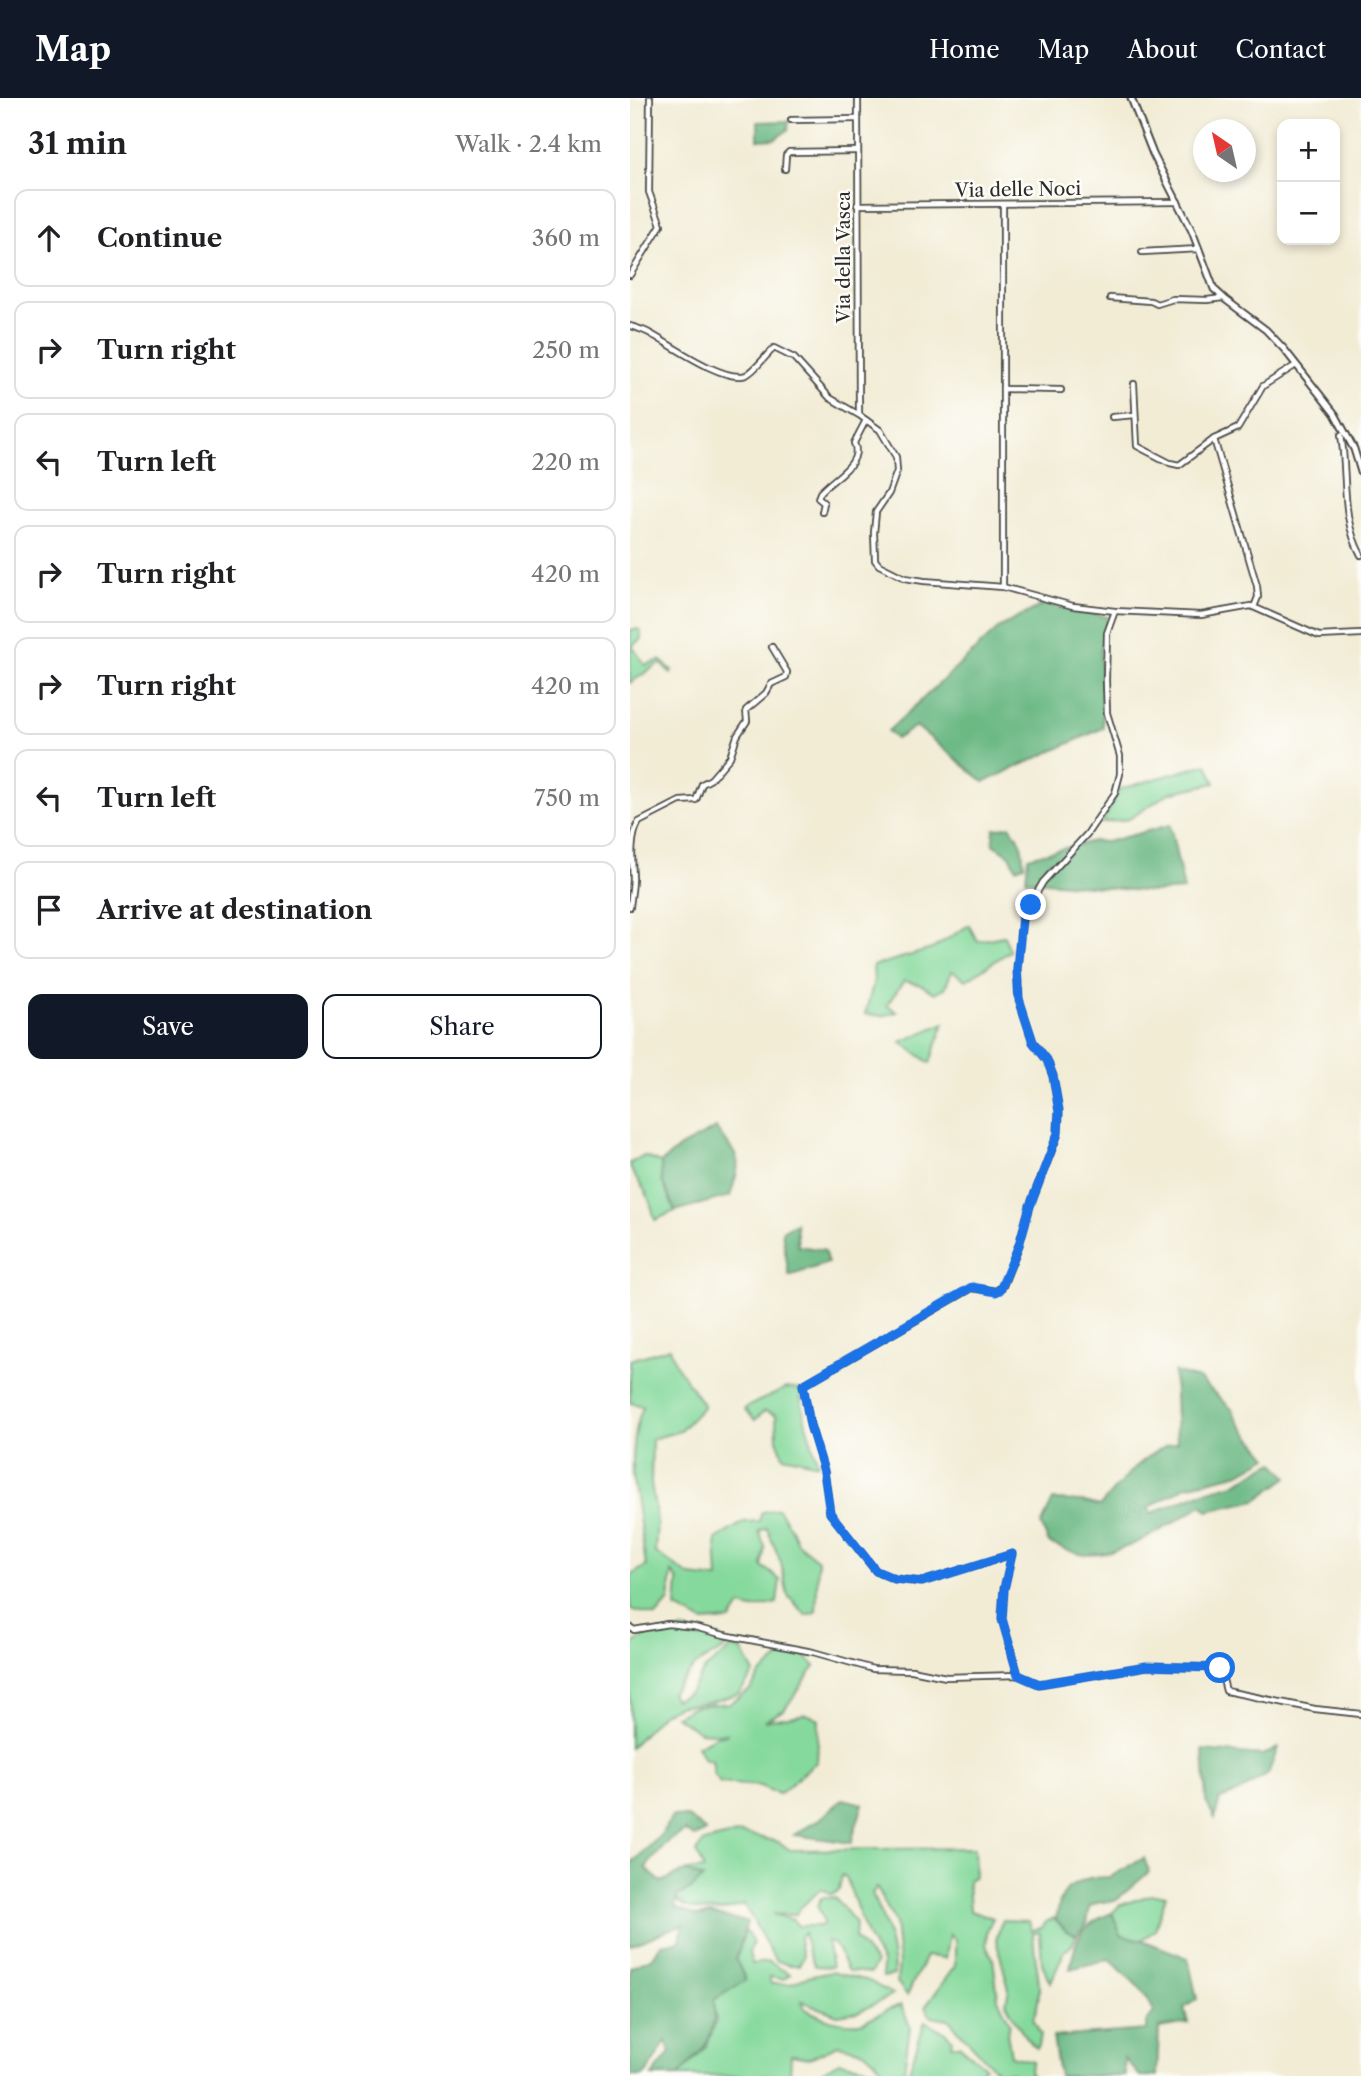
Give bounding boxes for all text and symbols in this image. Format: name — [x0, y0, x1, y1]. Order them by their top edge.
text: Map — [35, 29, 111, 70]
text: Home — [929, 35, 1000, 64]
text: Map — [1038, 35, 1089, 64]
text: About — [1127, 35, 1198, 64]
text: Contact — [1236, 35, 1326, 64]
north arrow — [1193, 119, 1256, 182]
map controls — [1277, 119, 1340, 245]
button: + — [1277, 119, 1340, 182]
text: 31 min — [28, 125, 127, 162]
text: Walk · 2.4 km — [455, 130, 602, 158]
street label: Via delle Noci — [954, 177, 1081, 202]
button: − — [1277, 182, 1340, 245]
street label: Via della Vasca — [832, 191, 855, 324]
icon: ahead — [30, 219, 68, 257]
text: Continue — [97, 222, 222, 254]
text: 360 m — [532, 224, 600, 252]
icon: right — [30, 331, 68, 369]
text: Turn right — [97, 334, 236, 366]
text: 250 m — [532, 336, 600, 364]
icon: left — [30, 443, 68, 481]
text: Turn left — [97, 446, 216, 478]
text: 220 m — [531, 448, 600, 476]
icon: right — [30, 555, 68, 593]
text: Turn right — [97, 558, 236, 590]
text: 420 m — [531, 560, 600, 588]
icon: right — [30, 667, 68, 705]
text: Turn right — [97, 670, 236, 702]
text: 420 m — [531, 672, 600, 700]
icon: left — [30, 779, 68, 817]
text: Turn left — [97, 782, 216, 814]
text: 750 m — [534, 784, 600, 812]
route end — [1015, 889, 1046, 920]
icon: arrive — [30, 891, 68, 929]
text: Arrive at destination — [97, 894, 372, 926]
button: Save — [28, 994, 308, 1059]
button: Share — [322, 994, 602, 1059]
route start — [1204, 1652, 1235, 1683]

